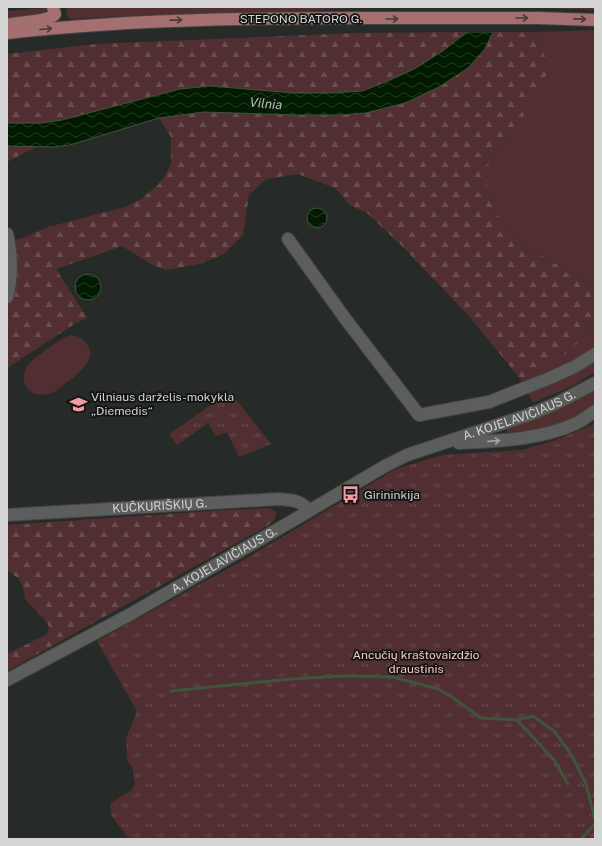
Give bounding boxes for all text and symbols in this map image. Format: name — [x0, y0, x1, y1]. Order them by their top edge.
street label: STEPONO BATORO G. — [240, 12, 362, 26]
one-way arrow — [515, 14, 528, 22]
one-way arrow — [385, 15, 398, 23]
one-way arrow — [573, 15, 586, 23]
one-way arrow — [169, 17, 182, 24]
one-way arrow — [39, 25, 52, 33]
water label: Vilnia — [249, 95, 283, 112]
street label: A. KOJELAVIČIAUS G. — [461, 388, 578, 443]
place label: Vilniaus darželis-mokykla „Diemedis“ — [91, 390, 234, 418]
school or university icon: Vilniaus darželis-mokykla „Diemedis“ — [68, 394, 88, 414]
one-way arrow — [487, 437, 500, 444]
bus stop icon: Girininkija — [341, 485, 361, 505]
place label: Girininkija — [364, 488, 420, 502]
street label: KUČKURIŠKIŲ G. — [112, 496, 208, 516]
street label: A. KOJELAVIČIAUS G. — [169, 524, 279, 596]
park label: Ancučių kraštovaizdžio draustinis — [352, 648, 480, 676]

